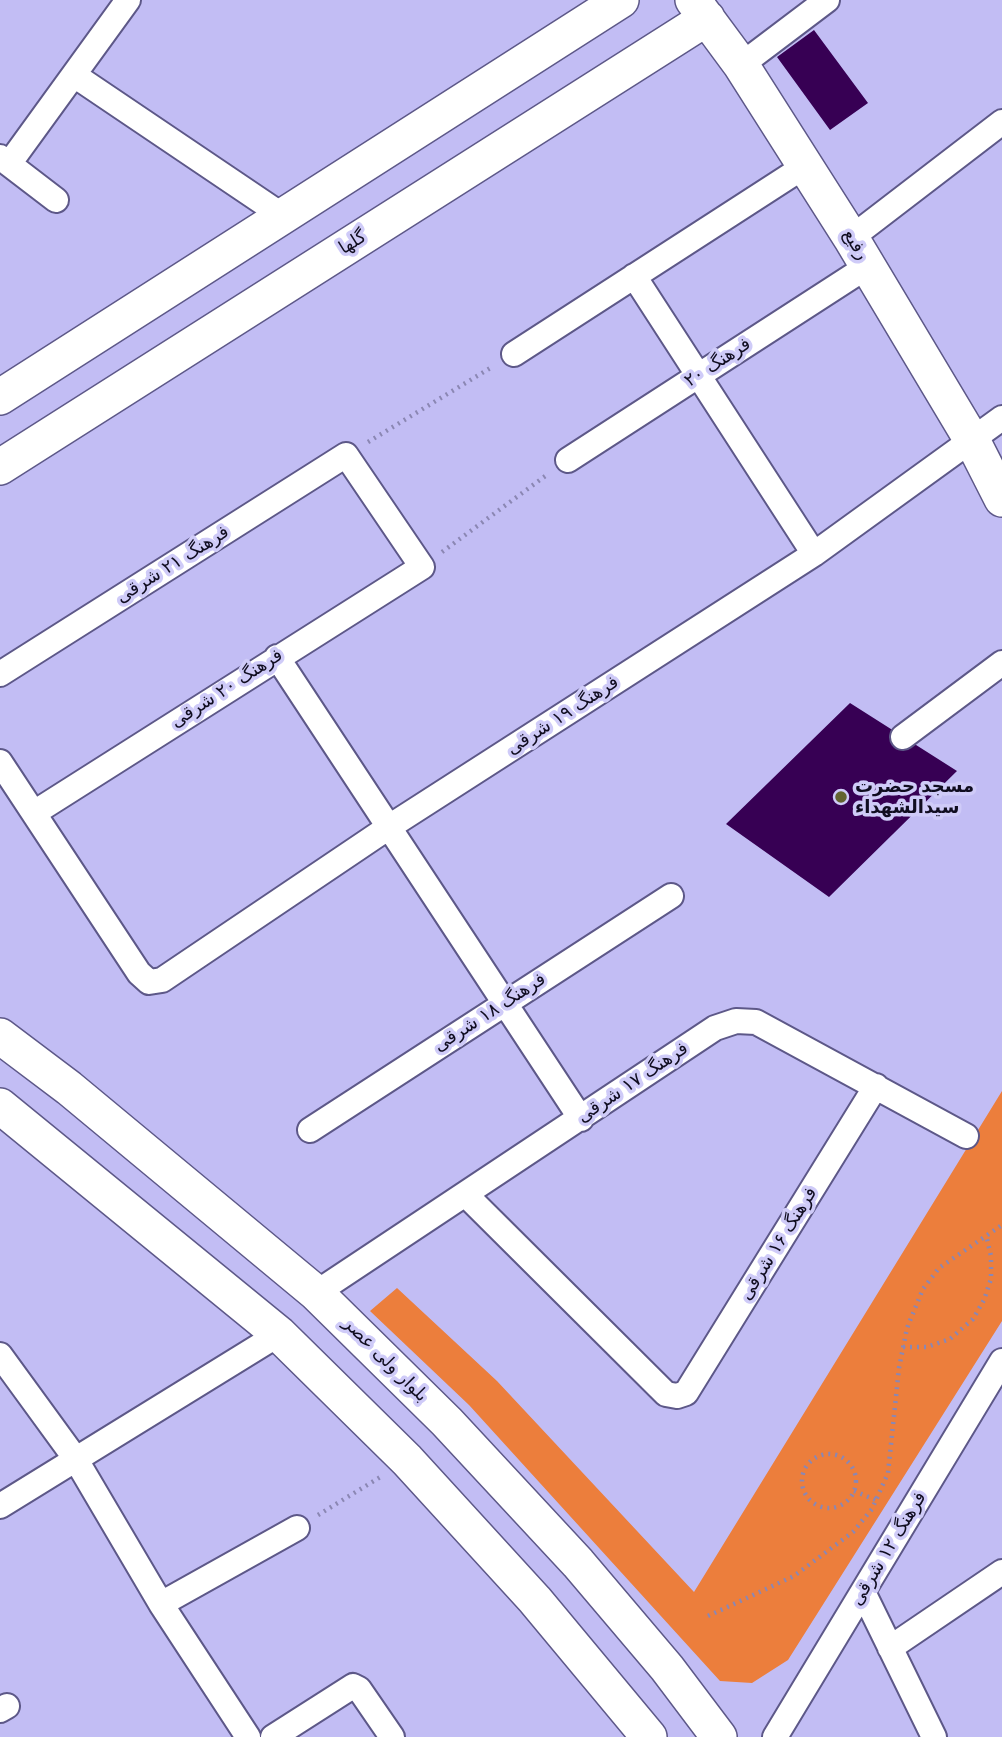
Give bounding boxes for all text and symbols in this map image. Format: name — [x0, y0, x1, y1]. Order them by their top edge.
street label: گلها — [335, 226, 371, 260]
street label: رفیع — [837, 226, 873, 264]
street label: فرهنگ ۲۰ — [681, 334, 755, 392]
street label: فرهنگ ۲۱ شرقی — [113, 522, 233, 608]
street label: فرهنگ ۲۰ شرقی — [167, 645, 287, 733]
street label: فرهنگ ۱۹ شرقی — [503, 672, 623, 760]
place label: مسجد حضرت سیدالشهداء — [855, 776, 974, 818]
marker: مسجد حضرت سیدالشهداء — [833, 789, 849, 805]
street label: فرهنگ ۱۸ شرقی — [430, 969, 550, 1057]
street label: فرهنگ ۱۷ شرقی — [573, 1038, 693, 1128]
street label: فرهنگ ۱۶ شرقی — [736, 1184, 822, 1304]
street label: بلوار ولی عصر — [338, 1313, 432, 1407]
street label: فرهنگ ۱۲ شرقی — [847, 1488, 931, 1610]

